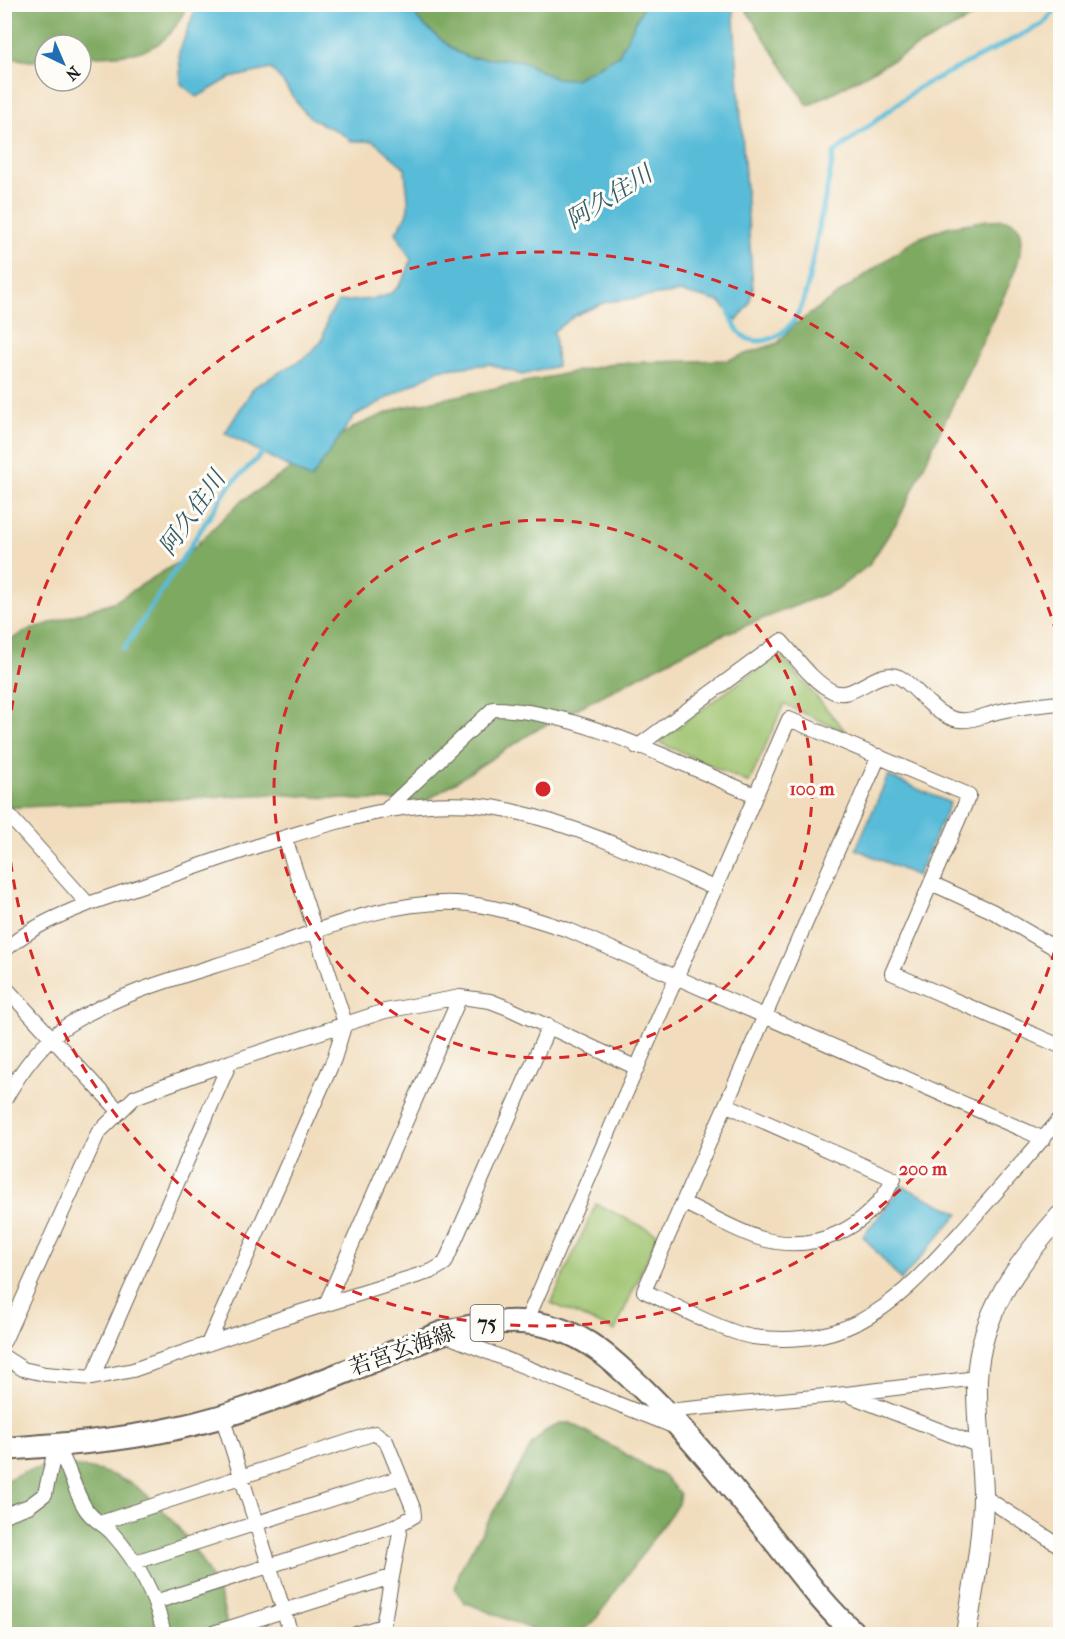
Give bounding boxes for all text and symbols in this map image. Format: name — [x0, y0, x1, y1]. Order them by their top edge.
north arrow — [33, 33, 93, 93]
text: N — [61, 62, 84, 85]
water label: 阿久住川 — [561, 158, 660, 234]
water label: 阿久住川 — [153, 463, 233, 560]
centre of rings — [533, 779, 553, 799]
text: 100 m — [789, 779, 836, 800]
text: 200 m — [899, 1159, 948, 1180]
road number: 75 — [470, 1305, 504, 1341]
street label: 若宮玄海線 — [346, 1319, 458, 1381]

